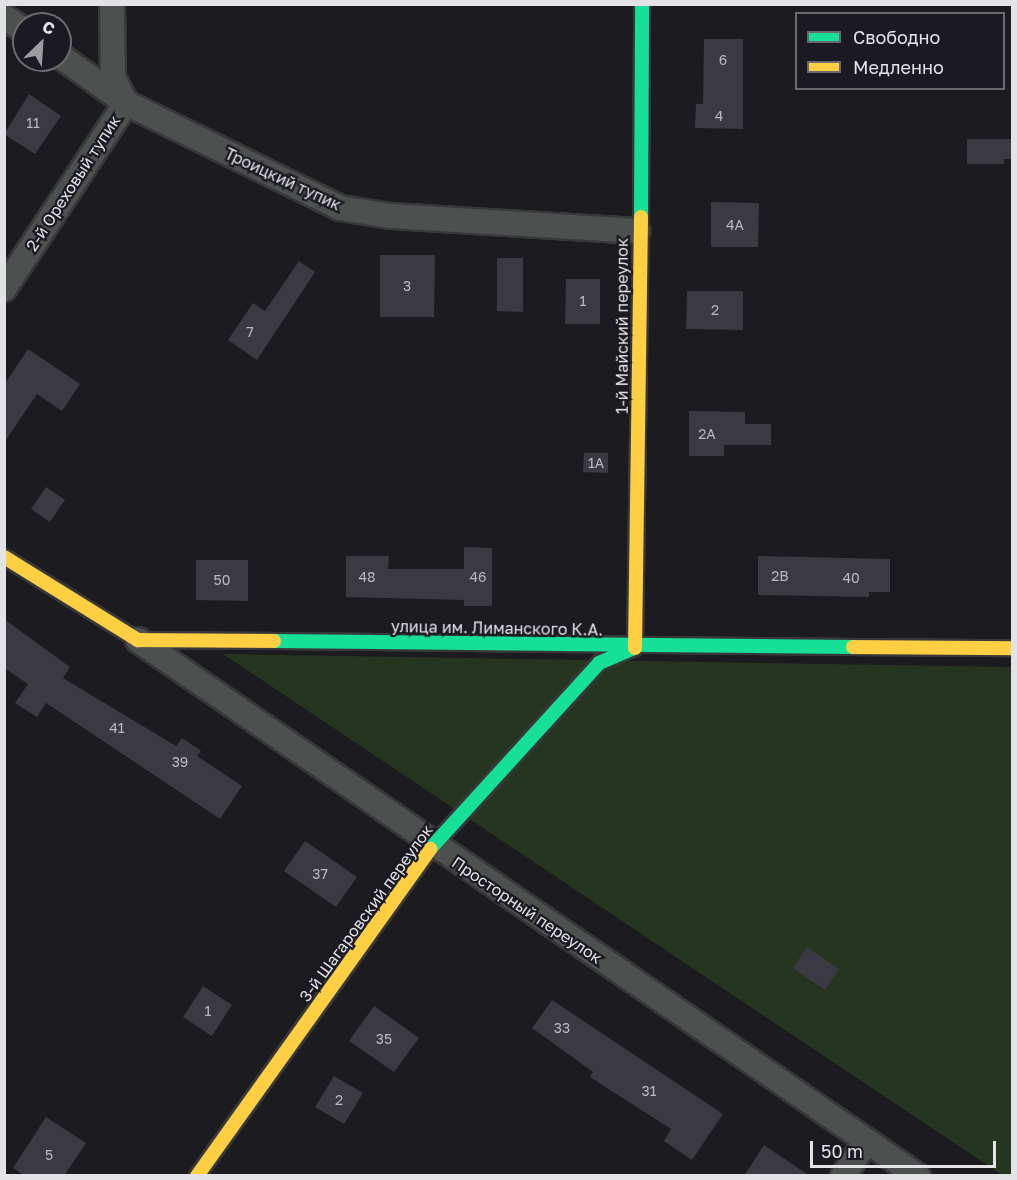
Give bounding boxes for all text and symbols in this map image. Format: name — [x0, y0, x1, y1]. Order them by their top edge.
north arrow — [12, 12, 72, 72]
legend — [795, 12, 1005, 90]
text: С — [39, 16, 58, 39]
text: Свободно — [853, 26, 940, 48]
house number: 6 — [719, 52, 727, 68]
text: Медленно — [853, 56, 944, 78]
house number: 4 — [715, 108, 723, 124]
street label: 2-й Ореховый тупик — [22, 112, 124, 254]
house number: 11 — [26, 115, 40, 131]
street label: Троицкий тупик — [222, 144, 344, 214]
house number: 4А — [726, 217, 744, 233]
street label: 1-й Майский переулок — [612, 238, 632, 414]
house number: 3 — [403, 278, 411, 294]
house number: 1 — [580, 293, 586, 309]
house number: 2 — [711, 302, 719, 318]
house number: 7 — [246, 324, 254, 340]
house number: 2А — [698, 426, 716, 442]
house number: 1А — [588, 455, 604, 471]
house number: 2В — [771, 568, 789, 584]
house number: 48 — [358, 569, 376, 585]
house number: 46 — [469, 569, 487, 585]
house number: 40 — [842, 570, 860, 586]
house number: 50 — [214, 572, 230, 588]
street label: улица им. Лиманского К.А. — [391, 617, 603, 639]
house number: 41 — [109, 720, 125, 736]
house number: 39 — [172, 754, 188, 770]
street label: 3-й Шагаровский переулок — [295, 821, 437, 1005]
street label: Просторный переулок — [448, 853, 606, 967]
house number: 37 — [312, 866, 328, 882]
house number: 1 — [205, 1003, 211, 1019]
house number: 33 — [554, 1020, 570, 1036]
house number: 35 — [376, 1031, 392, 1047]
house number: 31 — [642, 1083, 656, 1099]
house number: 2 — [335, 1092, 343, 1108]
scale bar — [813, 1129, 999, 1167]
text: 50 m — [821, 1140, 863, 1162]
house number: 5 — [45, 1147, 53, 1163]

